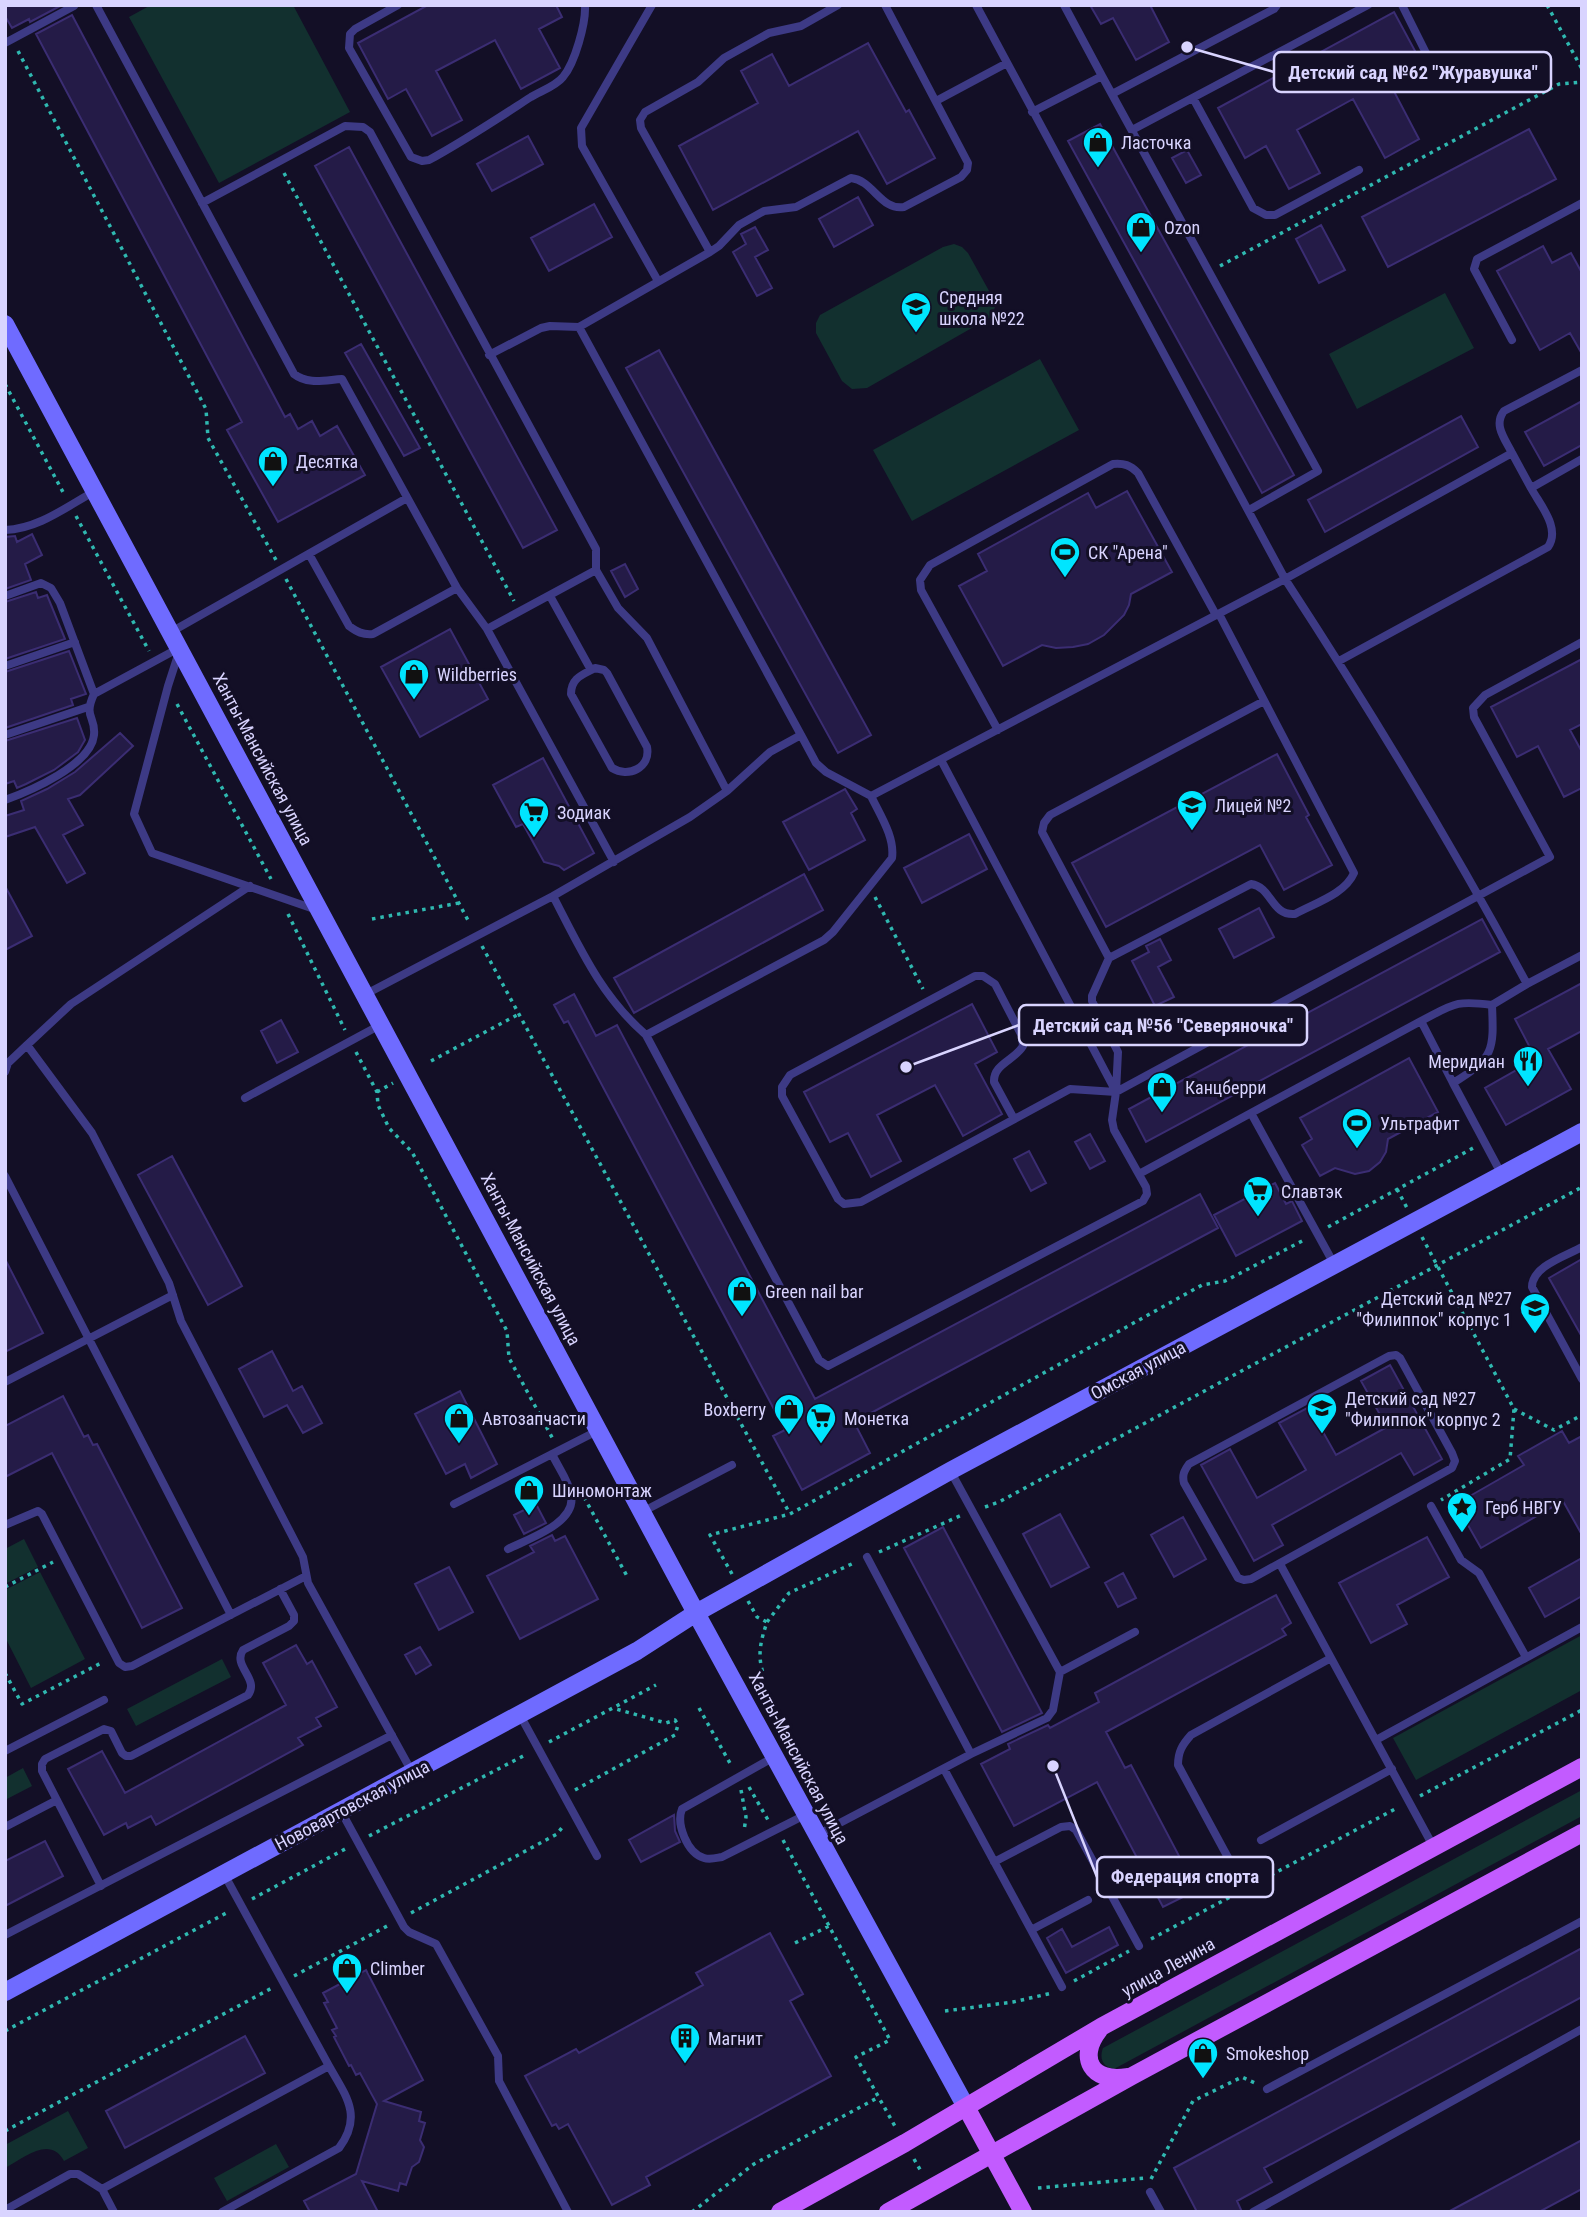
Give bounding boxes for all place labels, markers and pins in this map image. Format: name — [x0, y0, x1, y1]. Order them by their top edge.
callout: Детский сад №62 "Журавушка" — [1274, 52, 1551, 92]
shop icon: Ласточка — [1081, 125, 1115, 169]
place label: Ласточка — [1121, 132, 1191, 153]
shop icon: Ozon — [1124, 210, 1158, 254]
place label: Ozon — [1164, 217, 1200, 238]
place label: Средняя школа №22 — [939, 287, 1025, 329]
school or university icon: Средняя школа №22 — [899, 290, 933, 334]
shop icon: Десятка — [256, 444, 290, 488]
place label: Десятка — [296, 451, 358, 472]
sports icon: СК "Арена" — [1048, 535, 1082, 579]
place label: СК "Арена" — [1088, 542, 1168, 563]
shop icon: Wildberries — [397, 657, 431, 701]
place label: Wildberries — [437, 664, 517, 685]
school or university icon: Лицей №2 — [1175, 788, 1209, 832]
supermarket icon: Зодиак — [517, 795, 551, 839]
place label: Лицей №2 — [1215, 795, 1291, 816]
place label: Зодиак — [557, 802, 611, 823]
callout: Детский сад №56 "Северяночка" — [1019, 1005, 1307, 1045]
restaurant icon: Меридиан — [1511, 1044, 1545, 1088]
place label: Меридиан — [1428, 1051, 1505, 1072]
shop icon: Канцберри — [1145, 1070, 1179, 1114]
place label: Канцберри — [1185, 1077, 1266, 1098]
sports icon: Ультрафит — [1340, 1106, 1374, 1150]
place label: Ультрафит — [1380, 1113, 1460, 1134]
supermarket icon: Славтэк — [1241, 1174, 1275, 1218]
place label: Славтэк — [1281, 1181, 1343, 1202]
shop icon: Green nail bar — [725, 1274, 759, 1318]
place label: Green nail bar — [765, 1281, 864, 1302]
place label: Детский сад №27 "Филиппок" корпус 1 — [1356, 1288, 1512, 1330]
school or university icon: Детский сад №27 "Филиппок" корпус 1 — [1518, 1291, 1552, 1335]
place label: Детский сад №27 "Филиппок" корпус 2 — [1345, 1388, 1501, 1430]
school or university icon: Детский сад №27 "Филиппок" корпус 2 — [1305, 1391, 1339, 1435]
shop icon: Boxberry — [772, 1392, 806, 1436]
place label: Boxberry — [703, 1399, 766, 1420]
shop icon: Автозапчасти — [442, 1401, 476, 1445]
supermarket icon: Монетка — [804, 1401, 838, 1445]
place label: Автозапчасти — [482, 1408, 586, 1429]
place label: Монетка — [844, 1408, 909, 1429]
shop icon: Шиномонтаж — [512, 1473, 546, 1517]
place label: Шиномонтаж — [552, 1480, 652, 1501]
place icon: Герб НВГУ — [1445, 1490, 1479, 1534]
place label: Герб НВГУ — [1485, 1497, 1562, 1518]
callout: Федерация спорта — [1097, 1857, 1273, 1897]
shop icon: Climber — [330, 1951, 364, 1995]
place label: Climber — [370, 1958, 425, 1979]
building icon: Магнит — [668, 2021, 702, 2065]
place label: Магнит — [708, 2028, 763, 2049]
shop icon: Smokeshop — [1186, 2036, 1220, 2080]
place label: Smokeshop — [1226, 2043, 1309, 2064]

